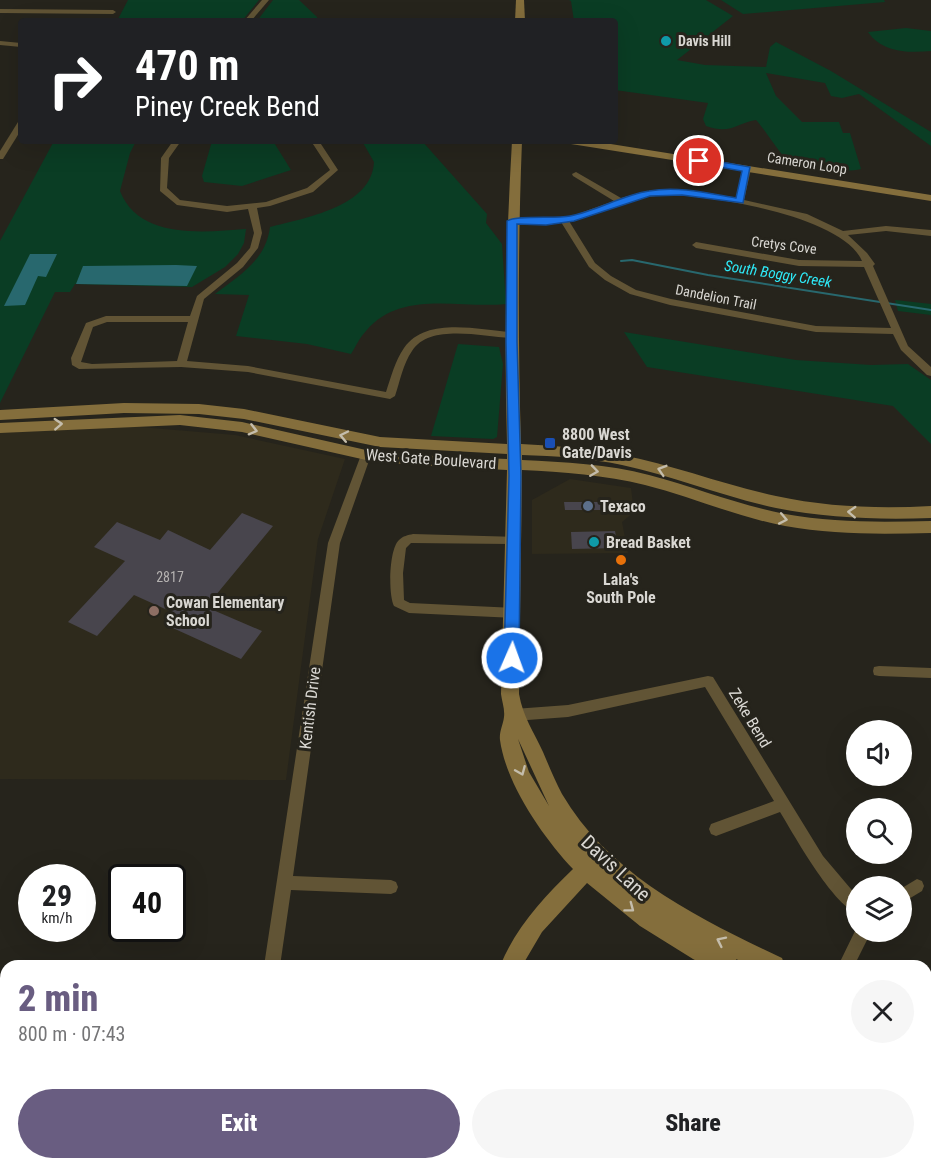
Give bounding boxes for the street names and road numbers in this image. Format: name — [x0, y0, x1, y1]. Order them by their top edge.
street label: Cameron Loop — [766, 149, 848, 177]
street label: Cretys Cove — [751, 233, 818, 257]
street label: Dandelion Trail — [674, 281, 758, 313]
street label: West Gate Boulevard — [365, 445, 497, 473]
street label: Kentish Drive — [296, 666, 324, 750]
street label: Zeke Bend — [725, 685, 775, 751]
street label: Davis Lane — [576, 830, 656, 906]

